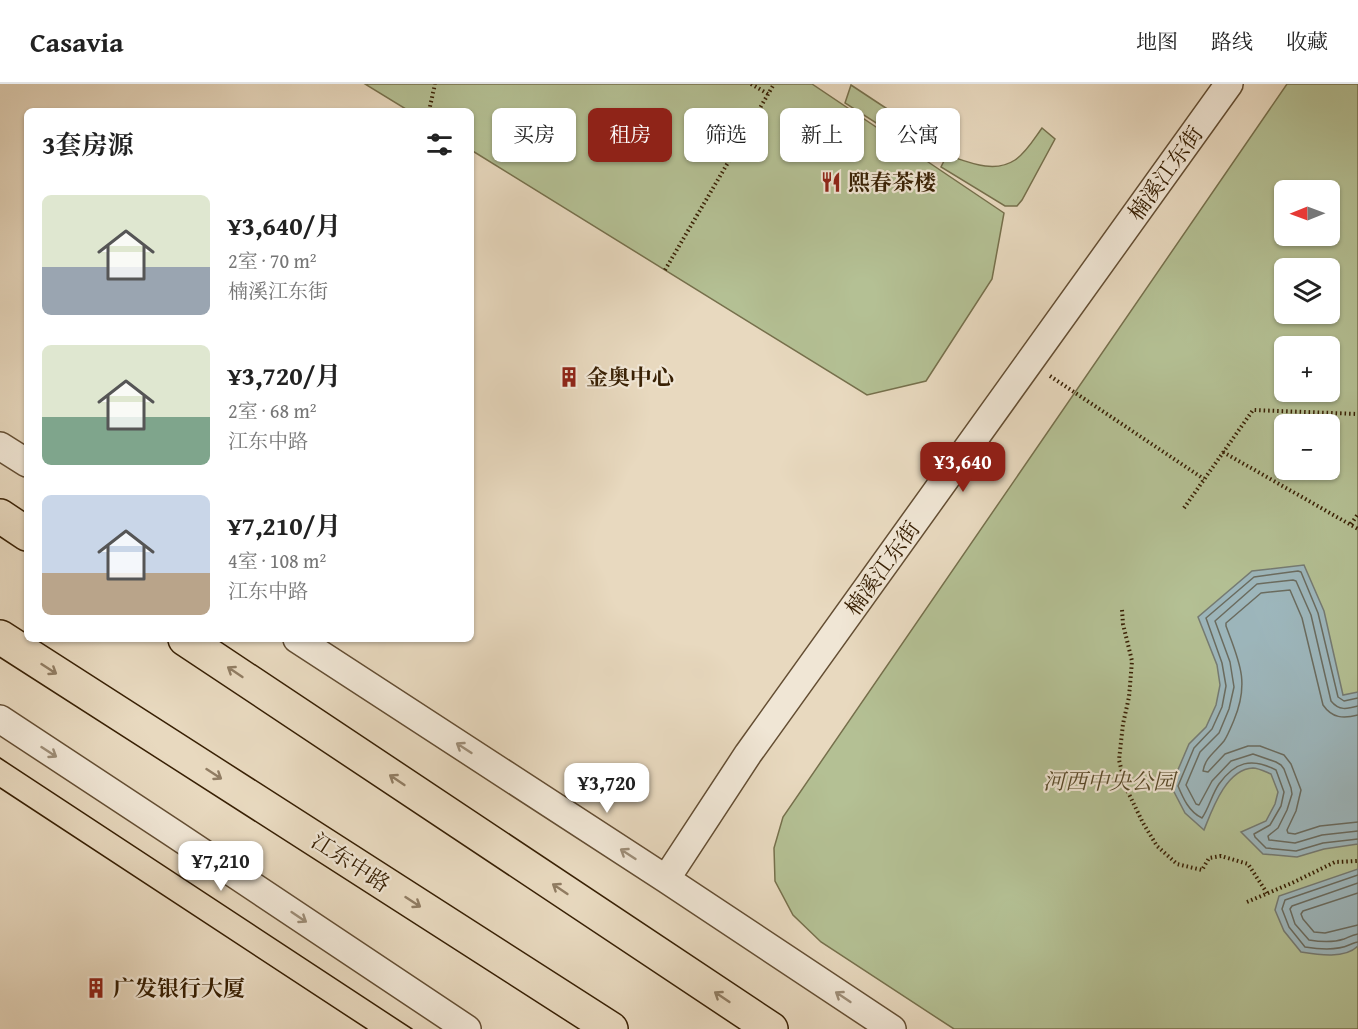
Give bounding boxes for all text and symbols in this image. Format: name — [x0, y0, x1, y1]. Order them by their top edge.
text: Casavia — [30, 21, 124, 62]
text: 地图 — [1136, 26, 1178, 57]
text: 路线 — [1211, 26, 1253, 57]
text: 收藏 — [1286, 26, 1328, 57]
chip: 买房 — [492, 108, 576, 162]
chip: 租房 — [588, 108, 672, 162]
chip: 筛选 — [684, 108, 768, 162]
chip: 新上 — [780, 108, 864, 162]
chip: 公寓 — [876, 108, 960, 162]
street label: 楠溪江东街 — [1120, 119, 1210, 227]
text: 3套房源 — [42, 125, 133, 164]
icon: filters — [423, 128, 456, 161]
place label: 熙春茶楼 — [848, 166, 936, 198]
restaurant icon: 熙春茶楼 — [819, 170, 843, 194]
north arrow — [1274, 180, 1340, 246]
map controls — [1274, 180, 1340, 480]
text: ¥3,640/月 — [228, 206, 341, 245]
icon: home — [90, 219, 162, 291]
text: 2室 · 70 m² — [228, 246, 317, 275]
button: layers — [1274, 258, 1340, 324]
text: 楠溪江东街 — [228, 276, 328, 305]
button: + — [1274, 336, 1340, 402]
text: ¥3,720/月 — [228, 356, 341, 395]
place label: 金奥中心 — [586, 361, 674, 393]
building icon: 金奥中心 — [557, 365, 581, 389]
icon: home — [90, 369, 162, 441]
text: 2室 · 68 m² — [228, 396, 317, 425]
button: − — [1274, 414, 1340, 480]
text: 江东中路 — [228, 426, 308, 455]
pin: ¥3,640 — [914, 442, 1012, 493]
text: ¥3,640 — [934, 447, 992, 476]
text: ¥7,210/月 — [228, 506, 341, 545]
street label: 楠溪江东街 — [837, 514, 927, 622]
icon: home — [90, 519, 162, 591]
text: 4室 · 108 m² — [228, 546, 326, 575]
text: 江东中路 — [228, 576, 308, 605]
one-way arrow — [40, 663, 57, 675]
one-way arrow — [227, 666, 244, 678]
one-way arrow — [456, 742, 473, 754]
one-way arrow — [40, 746, 57, 758]
pin: ¥3,720 — [558, 763, 656, 814]
park label: 河西中央公园 — [1043, 765, 1178, 797]
one-way arrow — [205, 768, 221, 780]
text: ¥3,720 — [578, 768, 636, 797]
one-way arrow — [389, 774, 406, 787]
street label: 江东中路 — [305, 825, 397, 899]
pin: ¥7,210 — [172, 841, 270, 892]
text: ¥7,210 — [192, 846, 250, 875]
one-way arrow — [620, 848, 637, 860]
one-way arrow — [551, 882, 568, 895]
one-way arrow — [404, 896, 421, 908]
one-way arrow — [290, 911, 307, 923]
place label: 广发银行大厦 — [113, 972, 245, 1004]
building icon: 广发银行大厦 — [84, 976, 108, 1000]
one-way arrow — [714, 990, 731, 1002]
one-way arrow — [835, 990, 852, 1002]

